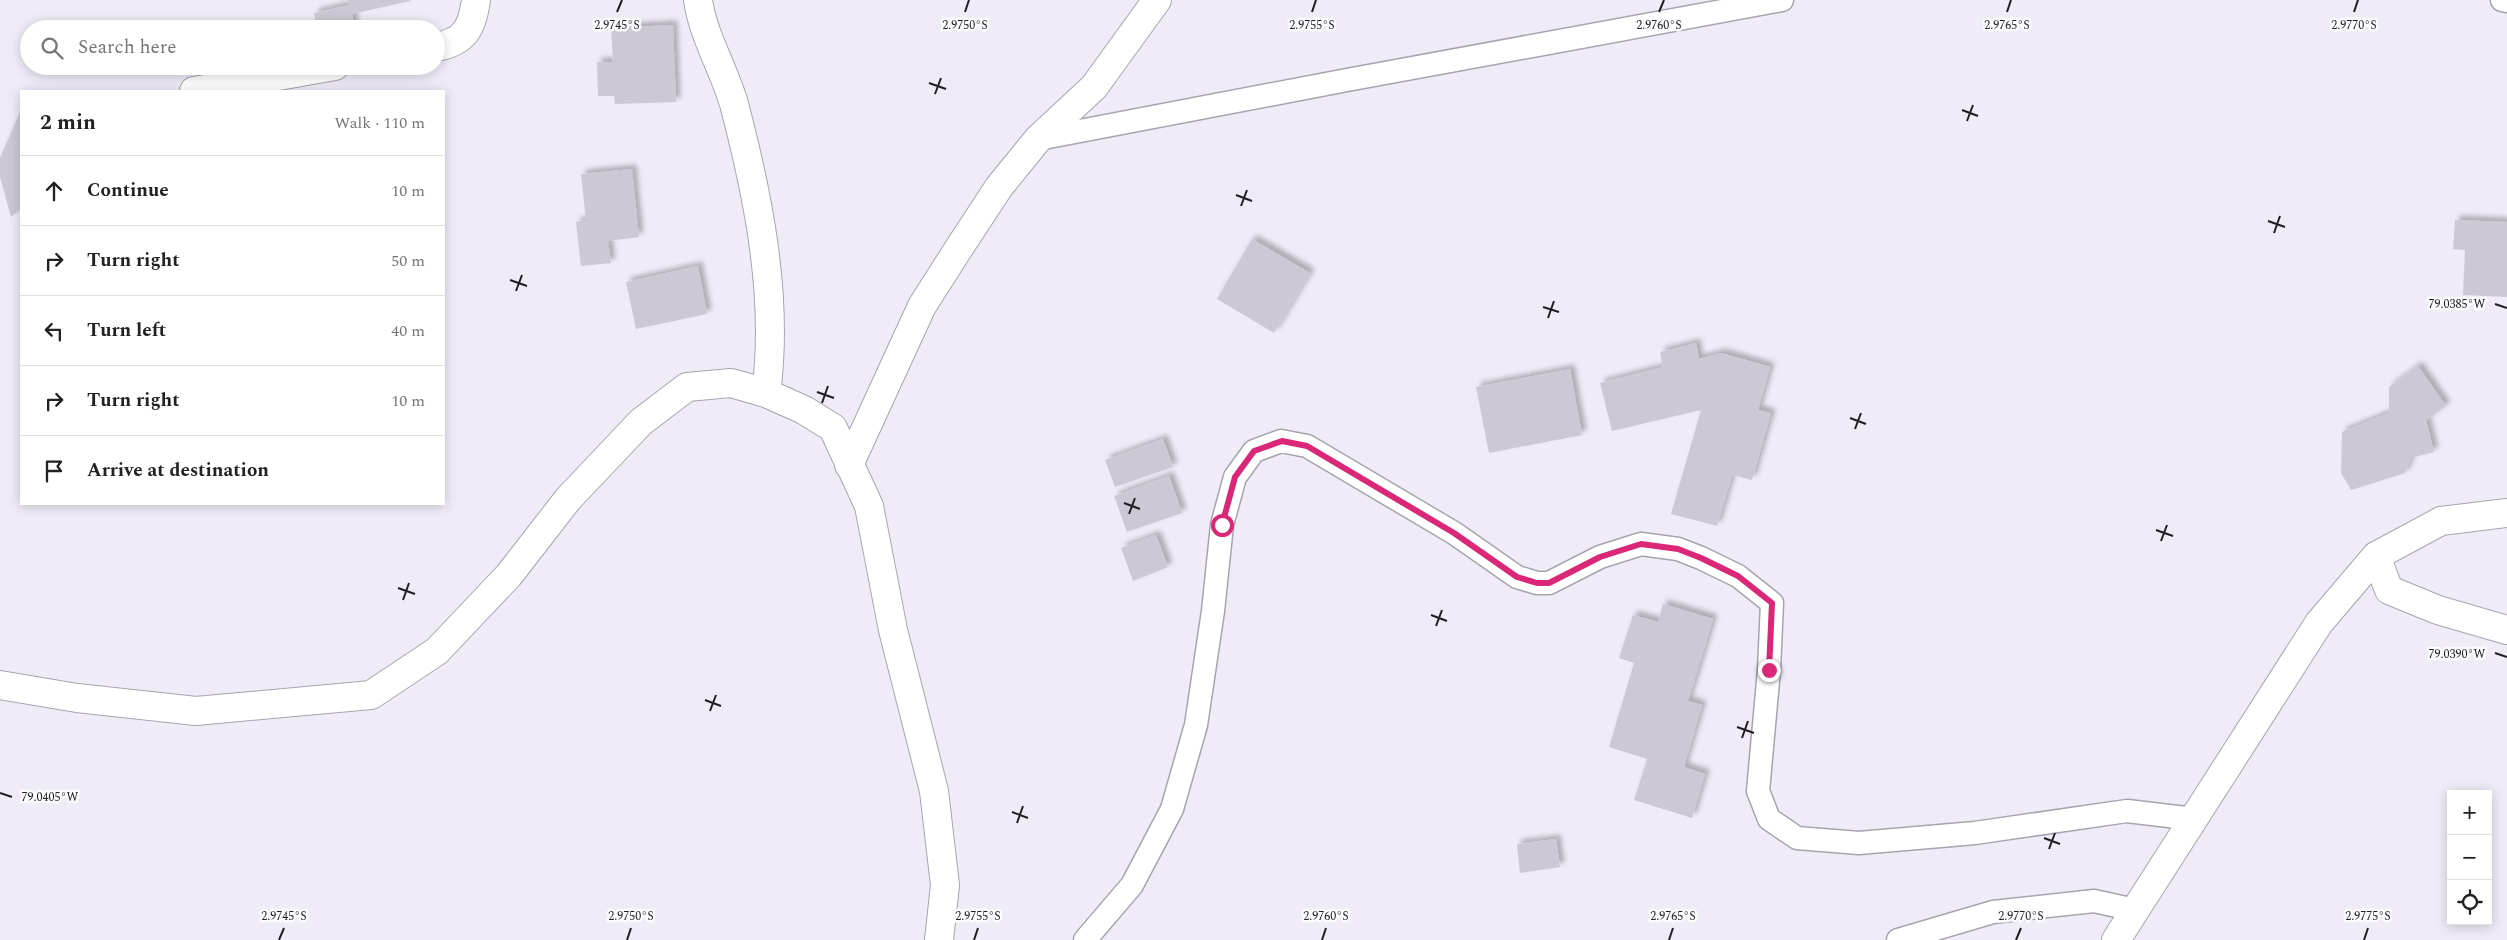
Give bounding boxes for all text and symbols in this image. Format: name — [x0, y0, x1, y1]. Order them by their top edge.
text: 2.9745°S — [594, 16, 640, 35]
text: 2.9750°S — [942, 16, 988, 35]
text: 2.9755°S — [1289, 16, 1335, 35]
text: 2.9760°S — [1636, 16, 1682, 35]
text: 2.9765°S — [1984, 16, 2030, 35]
text: 2.9770°S — [2331, 16, 2377, 35]
search box — [20, 20, 445, 75]
text: Search here — [78, 33, 177, 62]
icon: search — [38, 34, 66, 62]
text: 2 min — [40, 107, 96, 139]
text: Walk · 110 m — [334, 111, 425, 135]
text: Continue — [87, 176, 169, 205]
icon: ahead — [40, 177, 68, 205]
text: 10 m — [391, 179, 425, 203]
text: Turn right — [87, 246, 180, 275]
icon: right — [40, 247, 68, 275]
text: 50 m — [391, 249, 425, 273]
text: 79.0385°W — [2429, 295, 2486, 314]
text: Turn left — [87, 316, 166, 345]
icon: left — [40, 317, 68, 345]
text: 40 m — [391, 319, 425, 343]
text: Turn right — [87, 386, 180, 415]
icon: right — [40, 387, 68, 415]
text: 10 m — [391, 389, 425, 413]
text: Arrive at destination — [87, 456, 269, 485]
icon: arrive — [40, 457, 68, 485]
route start — [1211, 514, 1234, 537]
text: 79.0390°W — [2429, 645, 2486, 664]
route end — [1758, 659, 1781, 682]
text: 79.0405°W — [22, 788, 79, 807]
map controls — [2447, 790, 2492, 925]
button: + — [2447, 790, 2492, 835]
button: − — [2447, 835, 2492, 880]
button: locate — [2447, 880, 2492, 925]
text: 2.9745°S — [261, 907, 307, 926]
text: 2.9750°S — [608, 907, 654, 926]
text: 2.9755°S — [955, 907, 1001, 926]
text: 2.9760°S — [1303, 907, 1349, 926]
text: 2.9765°S — [1650, 907, 1696, 926]
text: 2.9770°S — [1998, 907, 2044, 926]
text: 2.9775°S — [2345, 907, 2391, 926]

